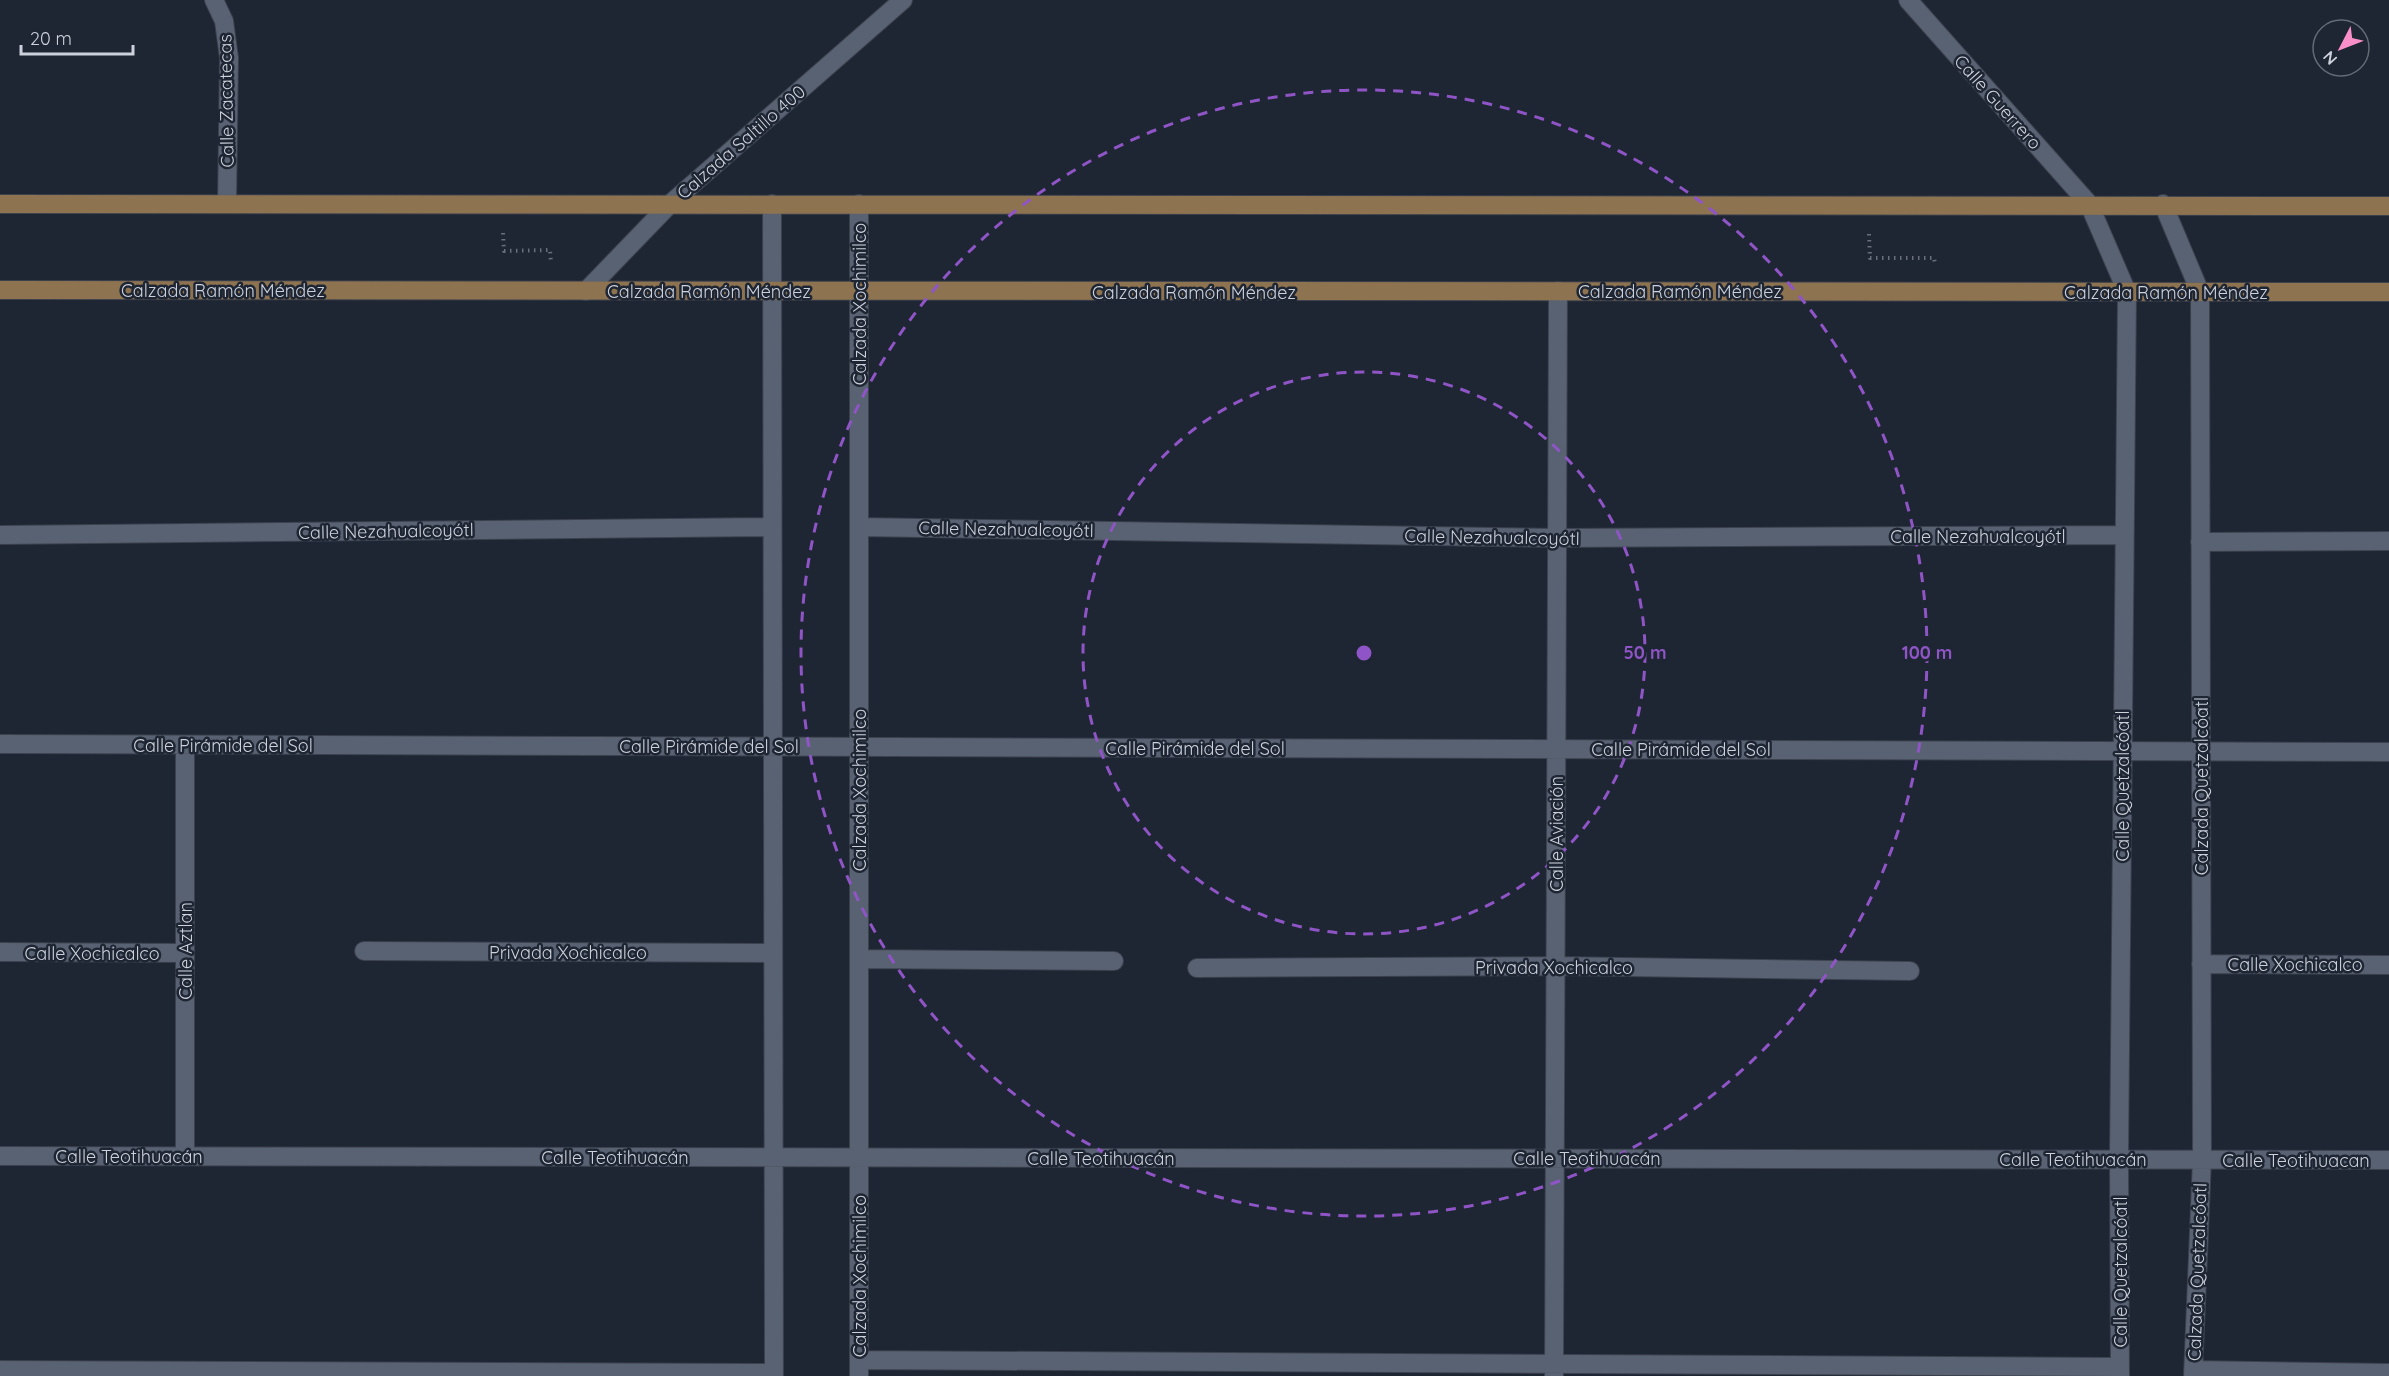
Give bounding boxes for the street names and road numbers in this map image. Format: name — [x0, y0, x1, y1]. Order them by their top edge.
street label: Calle Zacatecas — [213, 34, 239, 168]
street label: Calle Guerrero — [1949, 50, 2047, 154]
street label: Calzada Saltillo 400 — [672, 80, 810, 204]
street label: Calzada Xochimilco — [848, 223, 871, 385]
street label: Calzada Ramón Méndez — [121, 279, 325, 302]
street label: Calzada Ramón Méndez — [607, 280, 811, 303]
street label: Calzada Ramón Méndez — [1578, 280, 1782, 303]
street label: Calzada Ramón Méndez — [1092, 281, 1296, 304]
street label: Calzada Ramón Méndez — [2064, 281, 2268, 304]
street label: Calle Nezahualcoyótl — [918, 516, 1094, 542]
street label: Calle Nezahualcoyótl — [298, 518, 474, 544]
street label: Calle Nezahualcoyótl — [1404, 524, 1580, 550]
street label: Calle Nezahualcoyótl — [1890, 525, 2066, 548]
street label: Calzada Quetzalcóatl — [2190, 697, 2213, 875]
street label: Calzada Xochimilco — [848, 709, 871, 871]
street label: Calle Quetzalcóatl — [2111, 710, 2134, 862]
street label: Calle Pirámide del Sol — [133, 734, 313, 757]
street label: Calle Pirámide del Sol — [619, 735, 799, 758]
street label: Calle Pirámide del Sol — [1105, 737, 1285, 760]
street label: Calle Pirámide del Sol — [1591, 738, 1771, 761]
street label: Calle Aviación — [1545, 776, 1568, 892]
street label: Calle Aztlan — [174, 902, 197, 1000]
street label: Privada Xochicalco — [489, 941, 647, 964]
street label: Calle Xochicalco — [24, 942, 160, 965]
street label: Calle Xochicalco — [2227, 953, 2363, 976]
street label: Privada Xochicalco — [1475, 956, 1633, 979]
street label: Calle Teotihuacán — [55, 1145, 203, 1168]
street label: Calle Teotihuacán — [541, 1146, 689, 1169]
street label: Calle Teotihuacán — [1027, 1147, 1175, 1170]
street label: Calle Teotihuacán — [1513, 1147, 1661, 1170]
street label: Calle Teotihuacán — [1999, 1148, 2147, 1171]
street label: Calle Teotihuacan — [2222, 1149, 2370, 1172]
street label: Calzada Quetzalcóatl — [2182, 1182, 2212, 1362]
street label: Calzada Xochimilco — [848, 1195, 871, 1357]
street label: Calle Quetzalcóatl — [2109, 1196, 2132, 1348]

